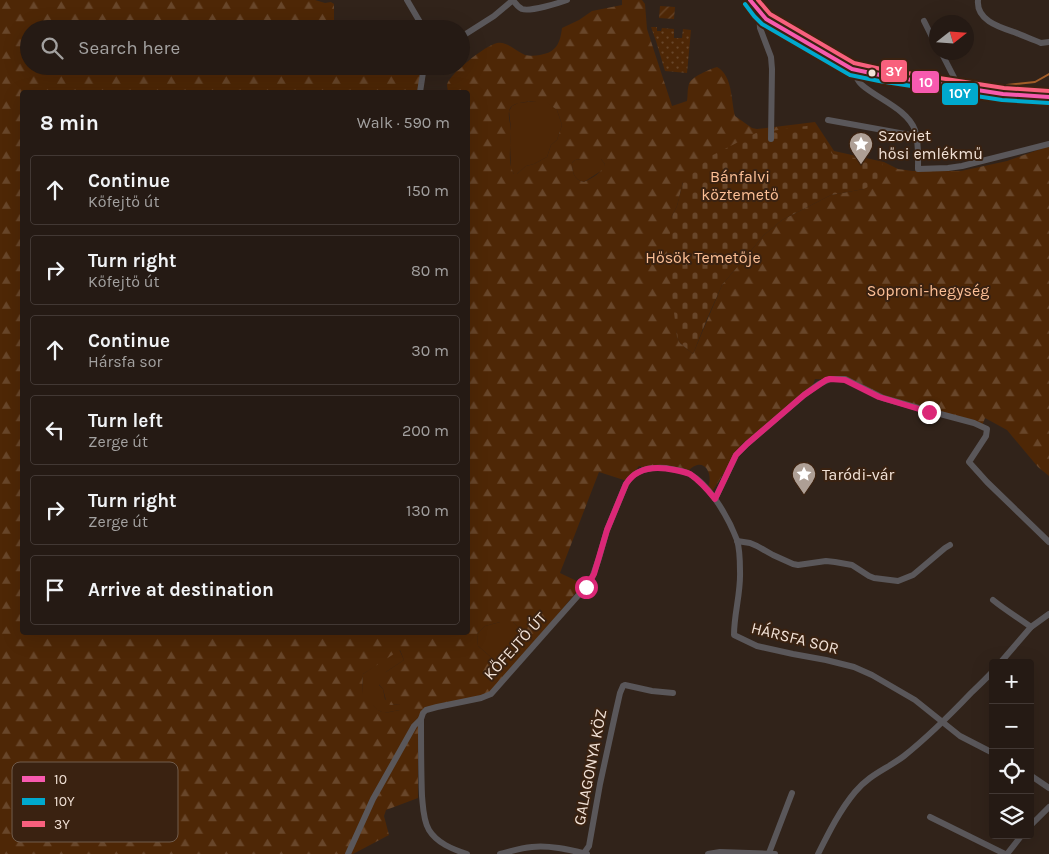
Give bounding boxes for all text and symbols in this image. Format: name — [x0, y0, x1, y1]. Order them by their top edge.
north arrow — [929, 15, 974, 60]
search box — [20, 20, 470, 75]
icon: search — [38, 34, 66, 62]
text: Search here — [78, 37, 180, 59]
line badge: 3Y — [880, 59, 908, 83]
text: 3Y — [886, 63, 903, 80]
unlabelled marker — [867, 68, 877, 78]
line badge: 10 — [911, 70, 940, 94]
text: 10 — [919, 74, 933, 91]
line badge: 10Y — [941, 82, 979, 106]
text: 10Y — [949, 85, 972, 102]
text: 8 min — [40, 111, 99, 135]
text: Walk · 590 m — [357, 113, 450, 132]
place label: Szoviet hősi emlékmű — [878, 126, 983, 163]
place icon: Szoviet hősi emlékmű — [848, 131, 874, 165]
park label: Bánfalvi köztemető — [701, 167, 779, 204]
text: Continue — [88, 170, 170, 192]
icon: ahead — [41, 176, 69, 204]
text: 150 m — [406, 181, 449, 200]
text: Kőfejtő út — [88, 192, 159, 211]
park label: Hősök Temetője — [645, 248, 761, 267]
text: Turn right — [88, 250, 177, 272]
icon: right — [41, 256, 69, 284]
text: 80 m — [411, 261, 449, 280]
text: Kőfejtő út — [88, 272, 159, 291]
park label: Soproni-hegység — [867, 281, 989, 300]
text: Continue — [88, 330, 170, 352]
icon: ahead — [41, 336, 69, 364]
text: 30 m — [411, 341, 449, 360]
text: Hársfa sor — [88, 352, 162, 371]
route end — [918, 401, 941, 424]
text: Turn left — [88, 410, 163, 432]
icon: left — [41, 416, 69, 444]
text: 200 m — [402, 421, 449, 440]
text: Zerge út — [88, 432, 148, 451]
place icon: Taródi-vár — [791, 461, 817, 495]
place label: Taródi-vár — [822, 465, 895, 484]
text: Turn right — [88, 490, 177, 512]
icon: right — [41, 496, 69, 524]
text: 130 m — [406, 501, 449, 520]
text: Zerge út — [88, 512, 148, 531]
icon: arrive — [41, 576, 69, 604]
route start — [575, 576, 598, 599]
text: Arrive at destination — [88, 579, 274, 601]
street label: KŐFEJTŐ ÚT — [480, 608, 550, 684]
street label: HÁRSFA SOR — [749, 618, 841, 658]
map controls — [989, 659, 1034, 839]
button: + — [989, 659, 1034, 704]
button: − — [989, 704, 1034, 749]
street label: GALAGONYA KÖZ — [569, 707, 611, 827]
button: locate — [989, 749, 1034, 794]
legend — [12, 762, 178, 842]
text: 10 — [54, 771, 67, 788]
text: 10Y — [54, 793, 75, 810]
button: layers — [989, 794, 1034, 839]
text: 3Y — [54, 816, 70, 833]

